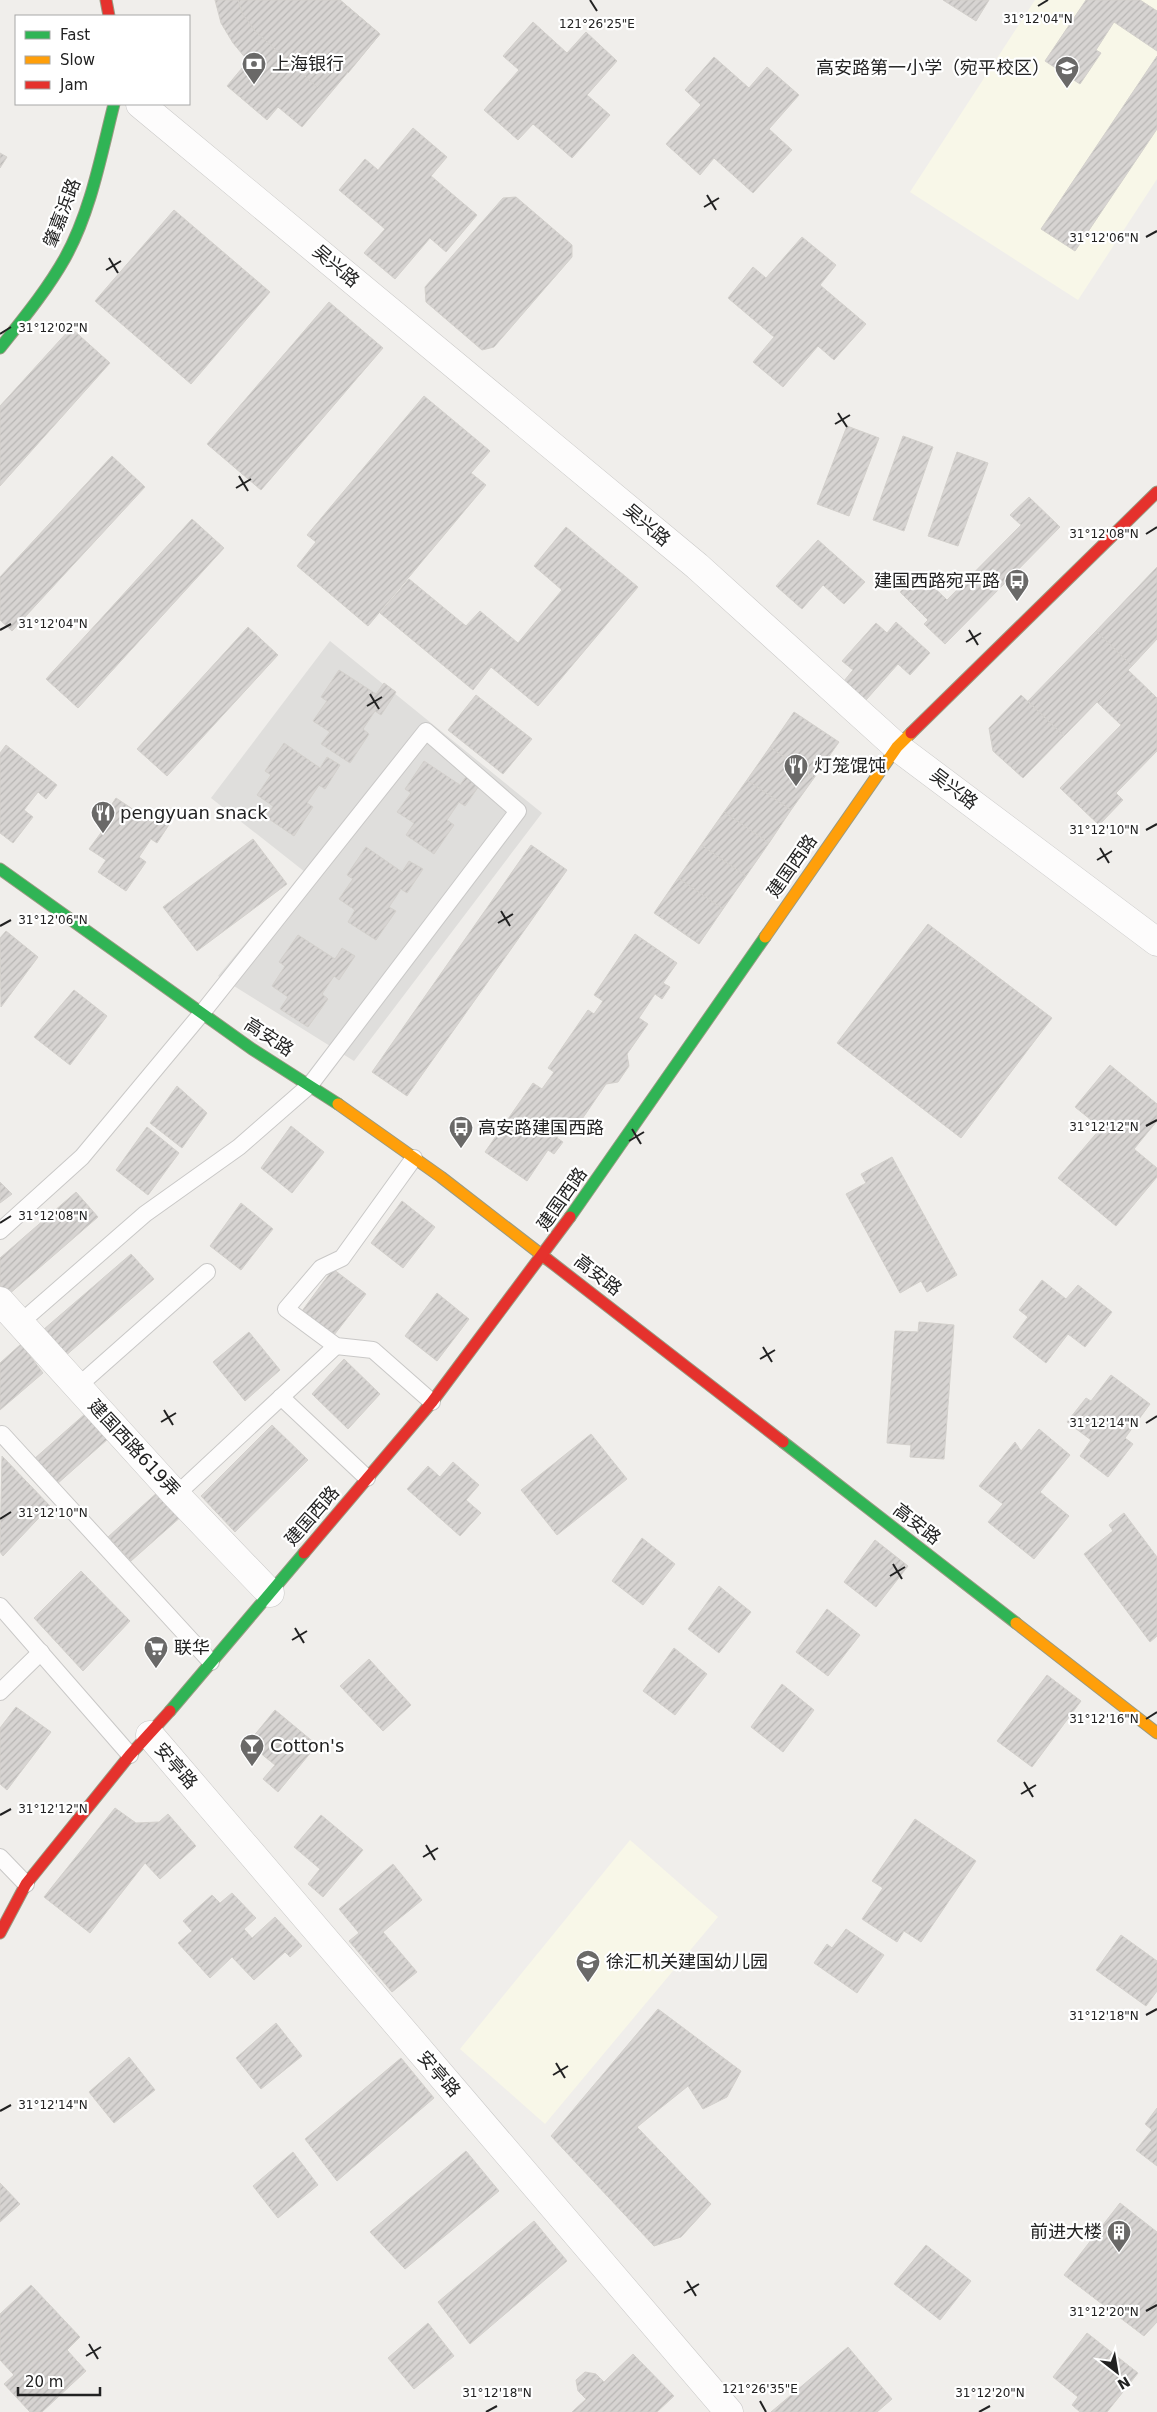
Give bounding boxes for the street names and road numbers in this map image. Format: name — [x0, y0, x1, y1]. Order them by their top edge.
street label: 肇嘉浜路 — [39, 175, 84, 250]
street label: 吴兴路 — [309, 240, 364, 291]
street label: 吴兴路 — [620, 499, 675, 550]
street label: 吴兴路 — [926, 764, 982, 813]
street label: 建国西路 — [762, 830, 821, 901]
street label: 高安路 — [241, 1013, 298, 1060]
street label: 建国西路 — [532, 1163, 591, 1234]
street label: 高安路 — [571, 1250, 626, 1300]
street label: 建国西路619弄 — [84, 1395, 184, 1500]
street label: 建国西路 — [280, 1482, 343, 1550]
street label: 高安路 — [890, 1499, 945, 1549]
street label: 安亭路 — [151, 1738, 202, 1793]
street label: 安亭路 — [414, 2046, 465, 2101]

